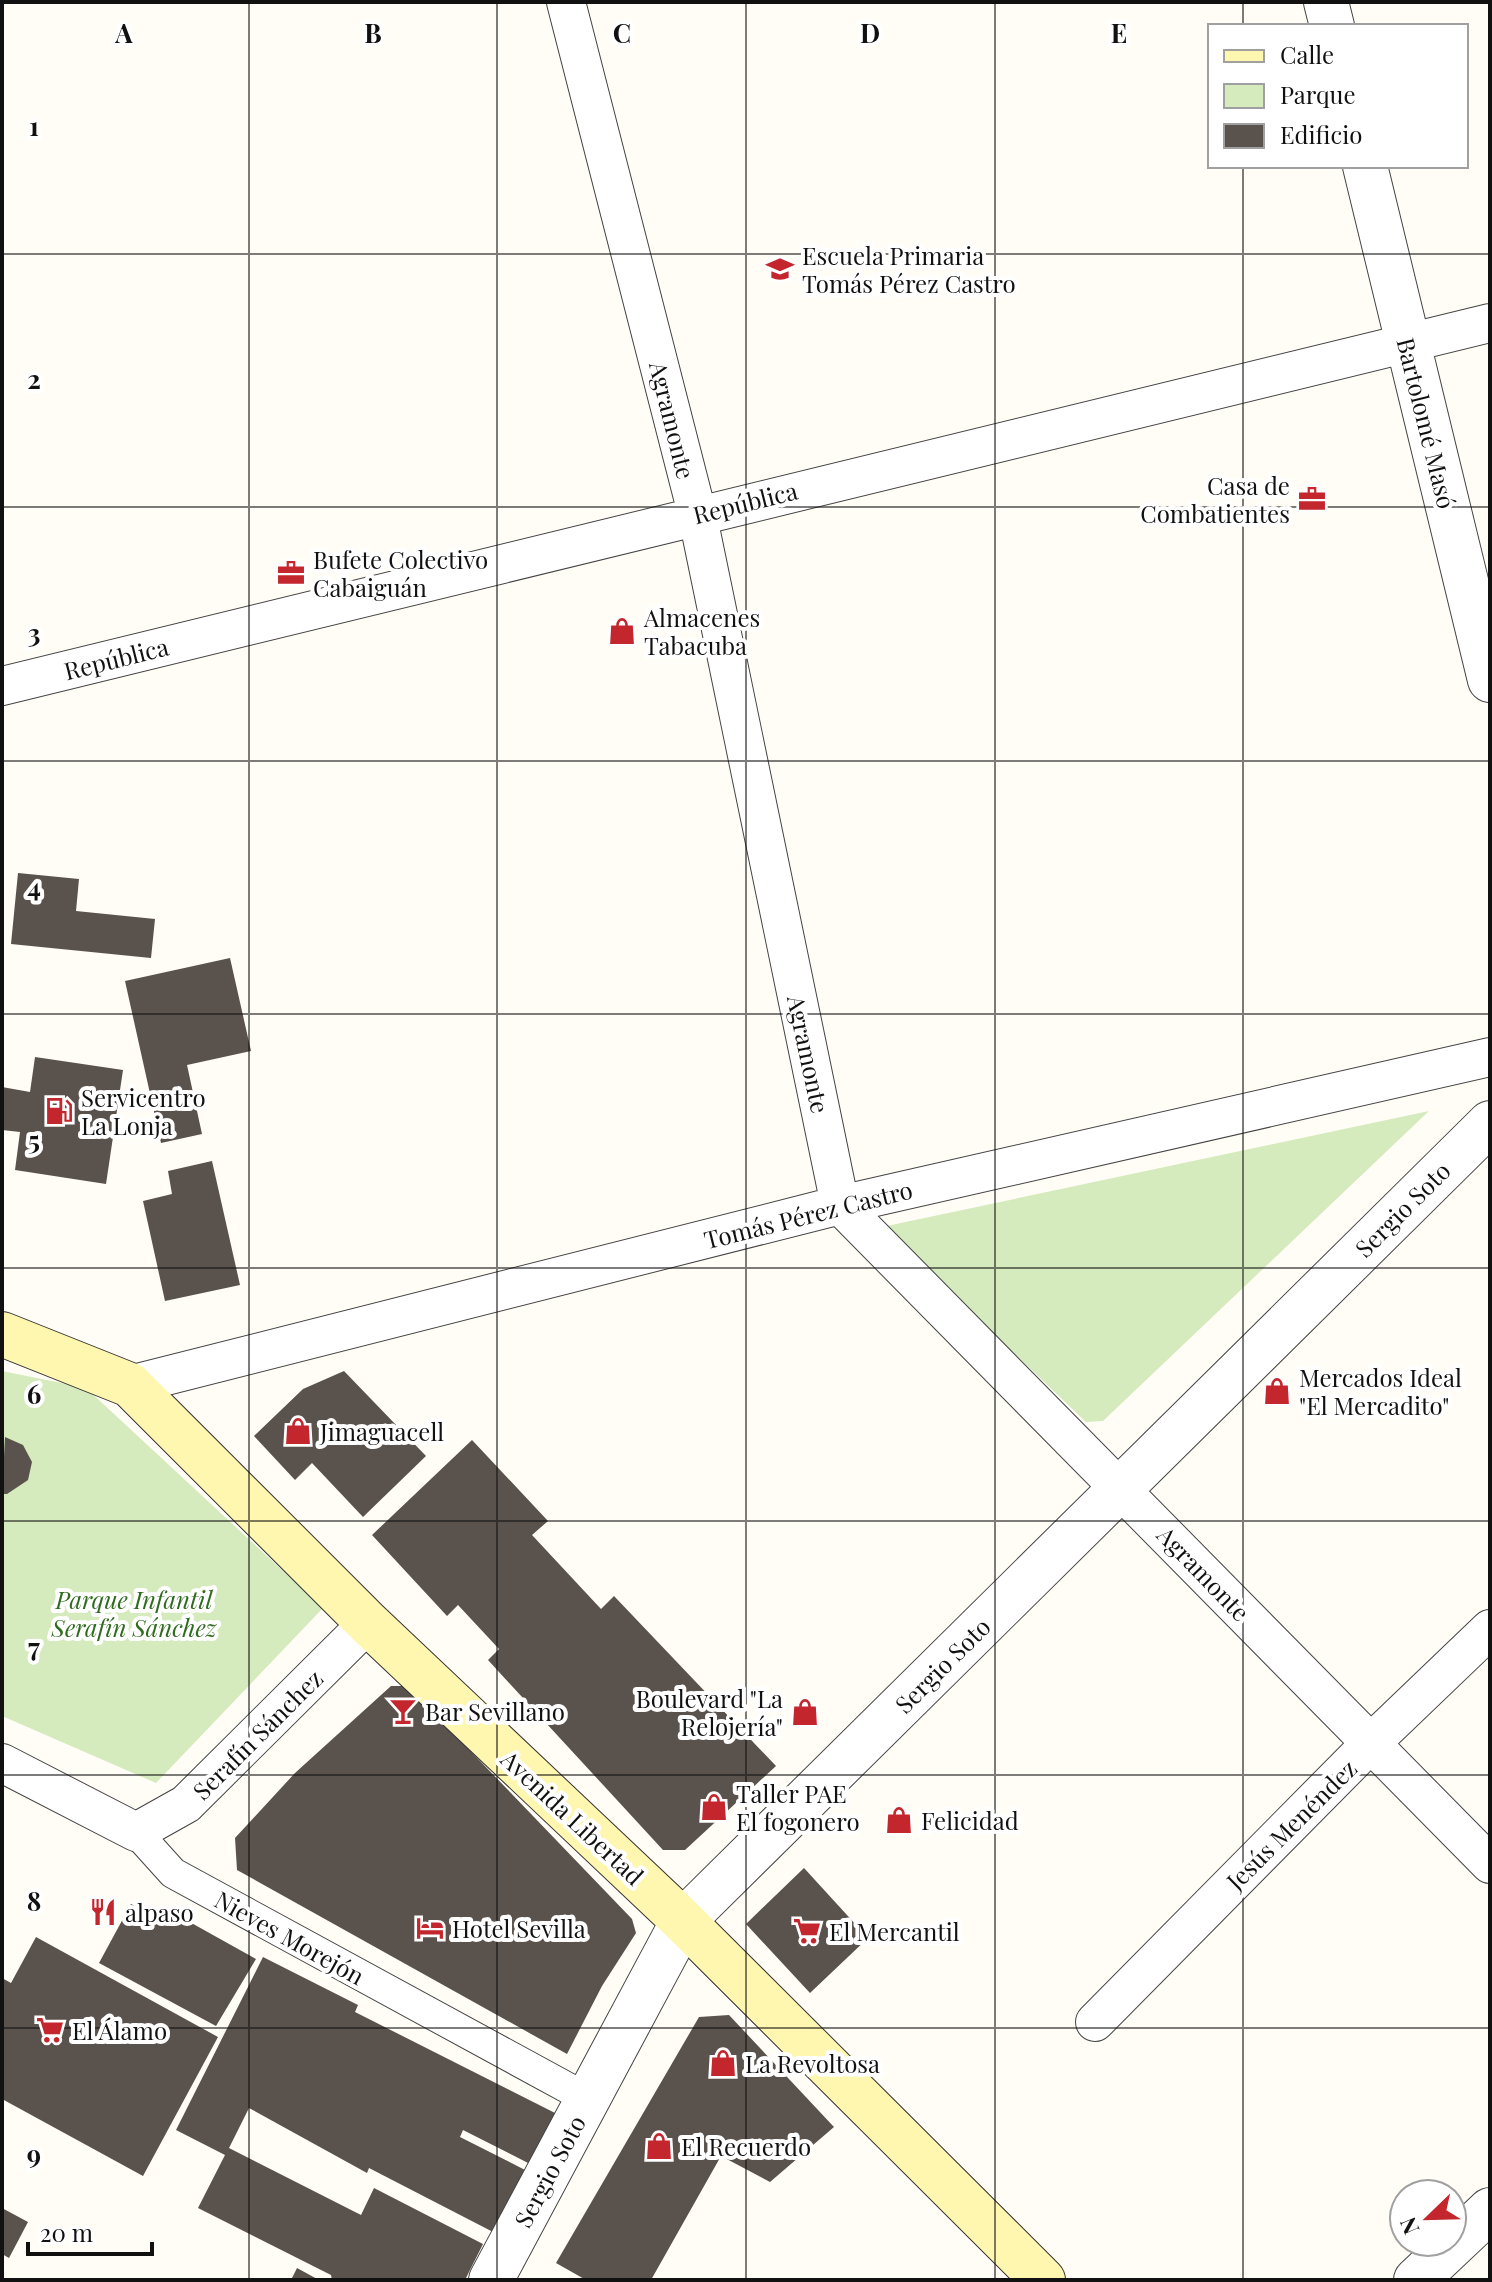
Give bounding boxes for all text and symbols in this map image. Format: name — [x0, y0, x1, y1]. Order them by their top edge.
text: A — [114, 15, 133, 50]
text: B — [364, 15, 382, 50]
text: C — [613, 15, 631, 50]
text: D — [860, 15, 880, 50]
text: E — [1111, 15, 1127, 50]
legend — [1208, 24, 1468, 168]
text: Calle — [1280, 38, 1334, 70]
text: Parque — [1280, 78, 1356, 110]
text: 1 — [29, 108, 39, 143]
text: Edificio — [1280, 118, 1362, 150]
place label: Escuela Primaria Tomás Pérez Castro — [802, 239, 1016, 299]
school or university icon: Escuela Primaria Tomás Pérez Castro — [765, 254, 795, 284]
street label: Bartolomé Masó — [1390, 334, 1464, 512]
street label: Agramonte — [643, 357, 703, 482]
text: 2 — [27, 361, 41, 396]
place label: Casa de Combatientes — [1140, 469, 1290, 529]
street label: República — [690, 474, 801, 530]
office icon: Casa de Combatientes — [1297, 484, 1327, 514]
place label: Bufete Colectivo Cabaiguán — [313, 543, 488, 603]
office icon: Bufete Colectivo Cabaiguán — [276, 558, 306, 588]
place label: Almacenes Tabacuba — [643, 601, 760, 661]
text: 3 — [28, 615, 40, 650]
shop icon: Almacenes Tabacuba — [607, 616, 637, 646]
street label: República — [61, 630, 172, 686]
text: 4 — [27, 869, 41, 904]
street label: Agramonte — [781, 991, 837, 1116]
place label: Servicentro La Lonja — [81, 1081, 206, 1141]
fuel station icon: Servicentro La Lonja — [44, 1096, 74, 1126]
text: 5 — [28, 1122, 40, 1157]
street label: Sergio Soto — [1347, 1154, 1457, 1264]
street label: Tomás Pérez Castro — [700, 1173, 916, 1255]
place label: Mercados Ideal "El Mercadito" — [1299, 1361, 1462, 1421]
text: 6 — [27, 1376, 41, 1411]
shop icon: Mercados Ideal "El Mercadito" — [1262, 1376, 1292, 1406]
place label: Jimaguacell — [319, 1415, 444, 1447]
shop icon: Jimaguacell — [283, 1416, 313, 1446]
street label: Agramonte — [1150, 1518, 1257, 1627]
park label: Parque Infantil Serafín Sánchez — [51, 1583, 218, 1643]
street label: Sergio Soto — [887, 1610, 997, 1720]
text: 7 — [28, 1629, 40, 1664]
street label: Serafín Sánchez — [185, 1662, 329, 1806]
place label: Boulevard "La Relojería" — [636, 1682, 783, 1742]
place label: Bar Sevillano — [425, 1695, 565, 1727]
bar icon: Bar Sevillano — [388, 1696, 418, 1726]
shop icon: Boulevard "La Relojería" — [790, 1697, 820, 1727]
street label: Avenida Libertad — [494, 1742, 651, 1891]
street label: Jesús Menéndez — [1218, 1752, 1363, 1897]
place label: Taller PAE El fogonero — [736, 1777, 860, 1837]
shop icon: Taller PAE El fogonero — [699, 1792, 729, 1822]
place label: Felicidad — [921, 1804, 1019, 1836]
shop icon: Felicidad — [884, 1805, 914, 1835]
text: 8 — [27, 1883, 41, 1918]
street label: Nieves Morejón — [210, 1883, 370, 1991]
place label: alpaso — [125, 1896, 194, 1928]
restaurant icon: alpaso — [88, 1897, 118, 1927]
place label: Hotel Sevilla — [452, 1912, 586, 1944]
hotel icon: Hotel Sevilla — [415, 1913, 445, 1943]
place label: El Mercantil — [829, 1915, 960, 1947]
supermarket icon: El Mercantil — [792, 1916, 822, 1946]
place label: El Álamo — [72, 2014, 167, 2046]
supermarket icon: El Álamo — [35, 2015, 65, 2045]
place label: La Revoltosa — [745, 2047, 880, 2079]
shop icon: La Revoltosa — [708, 2048, 738, 2078]
street label: Sergio Soto — [506, 2109, 592, 2233]
place label: El Recuerdo — [681, 2130, 811, 2162]
shop icon: El Recuerdo — [644, 2131, 674, 2161]
text: 9 — [27, 2136, 41, 2171]
north arrow — [1388, 2178, 1468, 2258]
scale bar — [28, 2206, 152, 2256]
text: N — [1392, 2213, 1426, 2239]
text: 20 m — [40, 2216, 93, 2248]

